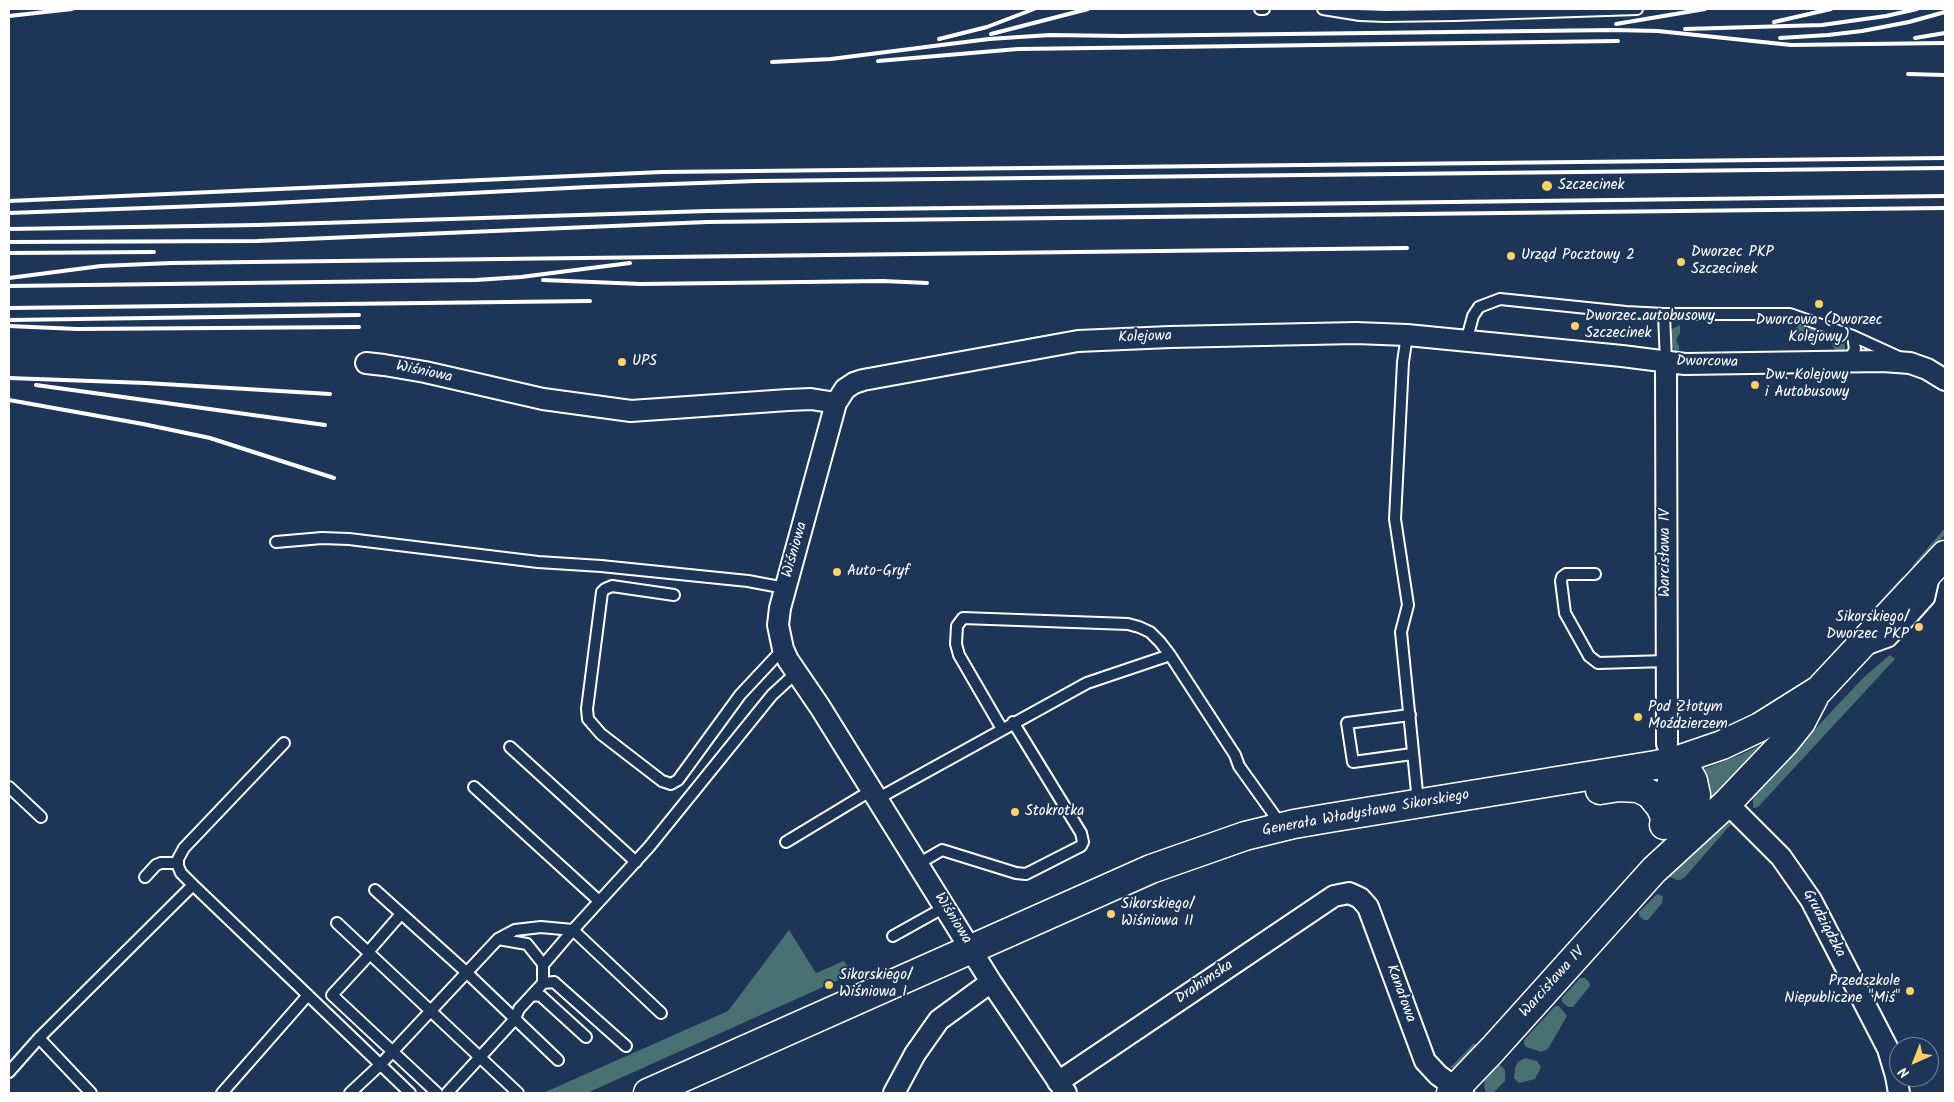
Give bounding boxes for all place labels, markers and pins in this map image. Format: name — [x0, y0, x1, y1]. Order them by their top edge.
place label: Szczecinek — [1558, 177, 1625, 195]
marker: Szczecinek — [1540, 179, 1554, 193]
place label: Dworzec PKP Szczecinek — [1691, 244, 1774, 279]
place label: Urząd Pocztowy 2 — [1521, 247, 1635, 265]
marker: Urząd Pocztowy 2 — [1505, 250, 1517, 262]
marker: Dworzec PKP Szczecinek — [1675, 256, 1687, 268]
marker: Dworcowa (Dworzec Kolejowy) — [1813, 298, 1825, 310]
place label: Dworzec autobusowy Szczecinek — [1585, 308, 1715, 343]
place label: Dworcowa (Dworzec Kolejowy) — [1756, 312, 1882, 347]
marker: Dworzec autobusowy Szczecinek — [1569, 320, 1581, 332]
place label: UPS — [632, 353, 657, 371]
marker: UPS — [616, 356, 628, 368]
place label: Dw. Kolejowy i Autobusowy — [1765, 367, 1849, 402]
marker: Dw. Kolejowy i Autobusowy — [1749, 379, 1761, 391]
place label: Auto-Gryf — [847, 563, 910, 581]
marker: Auto-Gryf — [831, 566, 843, 578]
place label: Sikorskiego/ Dworzec PKP — [1826, 609, 1909, 644]
marker: Sikorskiego/ Dworzec PKP — [1913, 621, 1925, 633]
place label: Pod Złotym Moździerzem — [1648, 699, 1728, 734]
marker: Pod Złotym Moździerzem — [1632, 711, 1644, 723]
place label: Stokrotka — [1025, 803, 1084, 821]
marker: Stokrotka — [1009, 806, 1021, 818]
place label: Sikorskiego/ Wiśniowa II — [1121, 896, 1194, 931]
marker: Sikorskiego/ Wiśniowa II — [1105, 908, 1117, 920]
place label: Sikorskiego/ Wiśniowa I — [839, 967, 912, 1002]
place label: Przedszkole Niepubliczne "Miś" — [1784, 973, 1900, 1008]
marker: Sikorskiego/ Wiśniowa I — [823, 979, 835, 991]
marker: Przedszkole Niepubliczne "Miś" — [1904, 985, 1916, 997]

